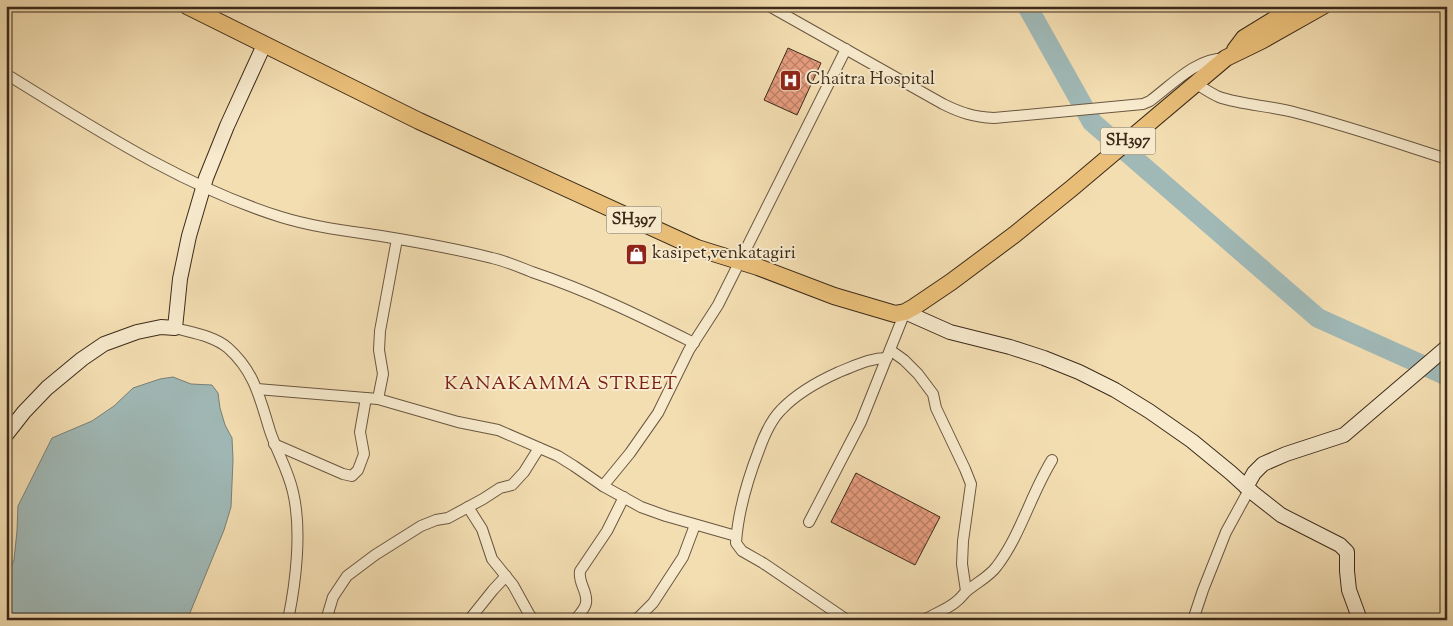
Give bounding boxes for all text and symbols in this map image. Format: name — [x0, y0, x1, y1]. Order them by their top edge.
place label: Chaitra Hospital — [806, 67, 935, 93]
hospital icon: Chaitra Hospital — [778, 68, 802, 92]
road number: SH397 — [1100, 128, 1156, 154]
road number: SH397 — [606, 206, 662, 234]
place label: kasipet,venkatagiri — [652, 241, 796, 267]
shop icon: kasipet,venkatagiri — [624, 242, 648, 266]
district label: KANAKAMMA STREET — [444, 371, 678, 398]

